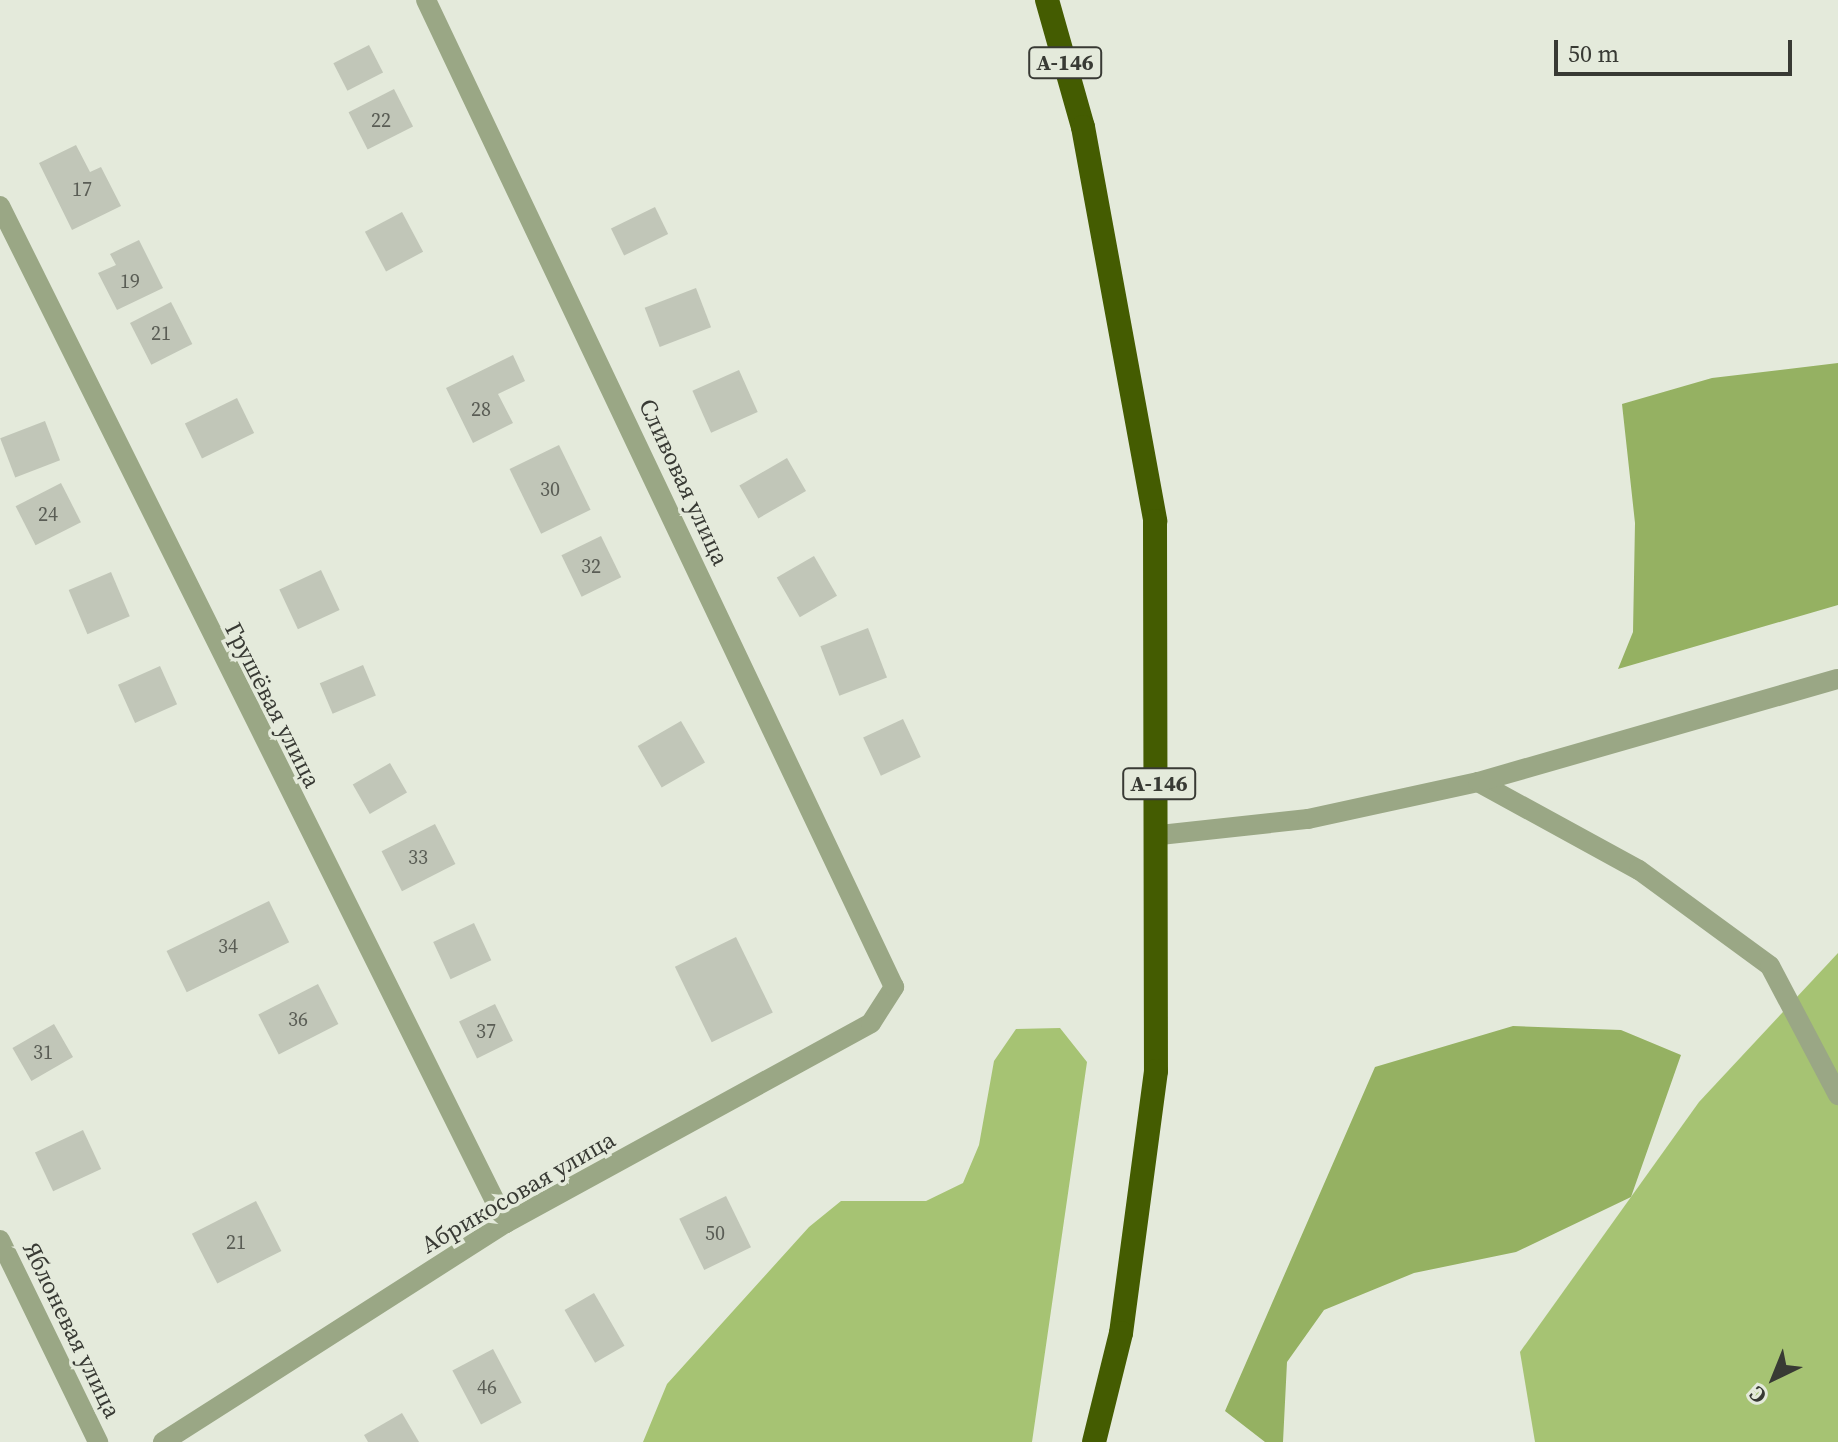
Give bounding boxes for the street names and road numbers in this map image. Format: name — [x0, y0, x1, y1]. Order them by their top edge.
road number: А-146 — [1027, 45, 1103, 81]
street label: Сливовая улица — [633, 394, 735, 570]
street label: Грушёвая улица — [219, 618, 327, 792]
road number: А-146 — [1121, 766, 1197, 802]
street label: Абрикосовая улица — [416, 1125, 620, 1259]
street label: Яблоневая улица — [17, 1237, 127, 1423]

